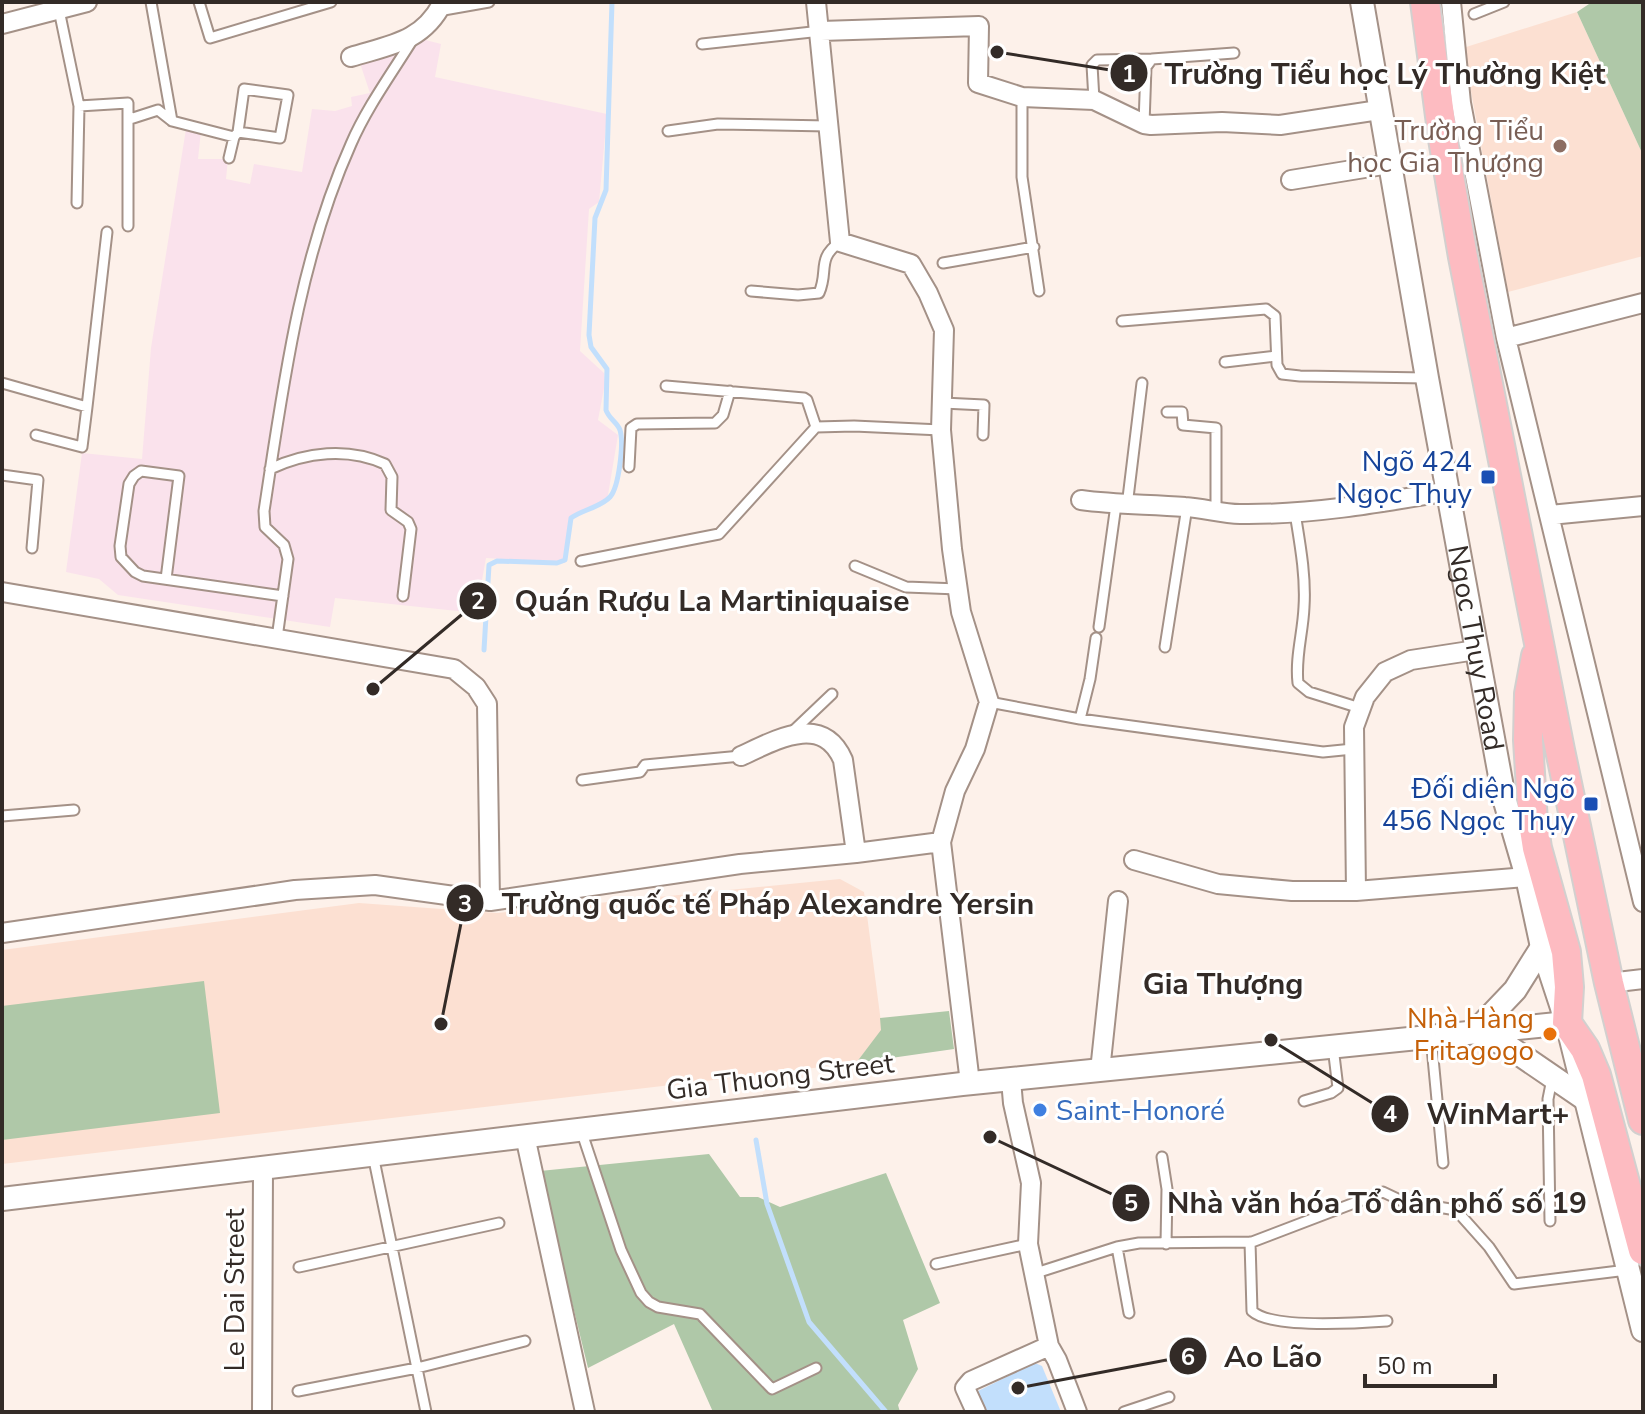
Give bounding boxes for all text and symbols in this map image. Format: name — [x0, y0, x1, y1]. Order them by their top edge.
callout: Trường Tiểu học Lý Thường Kiệt — [1109, 46, 1622, 100]
text: Trường Tiểu học Lý Thường Kiệt — [1165, 54, 1606, 95]
text: 1 — [1122, 58, 1136, 90]
place label: Trường Tiểu học Gia Thượng — [1347, 112, 1544, 182]
marker: Trường Tiểu học Gia Thượng — [1551, 137, 1569, 155]
place label: Ngõ 424 Ngọc Thụy — [1336, 443, 1473, 513]
marker: Ngõ 424 Ngọc Thụy — [1479, 468, 1497, 486]
street label: Ngoc Thuy Road — [1438, 542, 1513, 754]
callout: Quán Rượu La Martiniquaise — [458, 574, 925, 628]
text: Quán Rượu La Martiniquaise — [515, 581, 909, 622]
text: 2 — [471, 585, 485, 617]
place label: Đối diện Ngõ 456 Ngọc Thụy — [1382, 770, 1576, 840]
marker: Đối diện Ngõ 456 Ngọc Thụy — [1582, 795, 1600, 813]
callout: Trường quốc tế Pháp Alexandre Yersin — [445, 876, 1050, 930]
text: Trường quốc tế Pháp Alexandre Yersin — [502, 884, 1034, 925]
text: 3 — [458, 888, 472, 920]
district label: Gia Thượng — [1143, 964, 1303, 1005]
place label: Nhà Hàng Fritagogo — [1407, 1000, 1534, 1070]
marker: Nhà Hàng Fritagogo — [1541, 1025, 1559, 1043]
street label: Gia Thuong Street — [664, 1044, 896, 1110]
callout: WinMart+ — [1370, 1087, 1585, 1141]
place label: Saint-Honoré — [1056, 1092, 1225, 1130]
text: WinMart+ — [1426, 1094, 1570, 1135]
text: 4 — [1383, 1098, 1397, 1130]
marker: Saint-Honoré — [1031, 1101, 1049, 1119]
callout: Nhà văn hóa Tổ dân phố số 19 — [1111, 1176, 1603, 1230]
text: Nhà văn hóa Tổ dân phố số 19 — [1167, 1183, 1587, 1224]
text: 5 — [1124, 1187, 1138, 1219]
street label: Le Dai Street — [216, 1208, 254, 1371]
callout: Ao Lão — [1168, 1329, 1338, 1383]
text: Ao Lão — [1224, 1337, 1322, 1378]
scale bar — [1365, 1338, 1495, 1388]
text: 6 — [1181, 1341, 1195, 1373]
text: 50 m — [1377, 1350, 1433, 1382]

